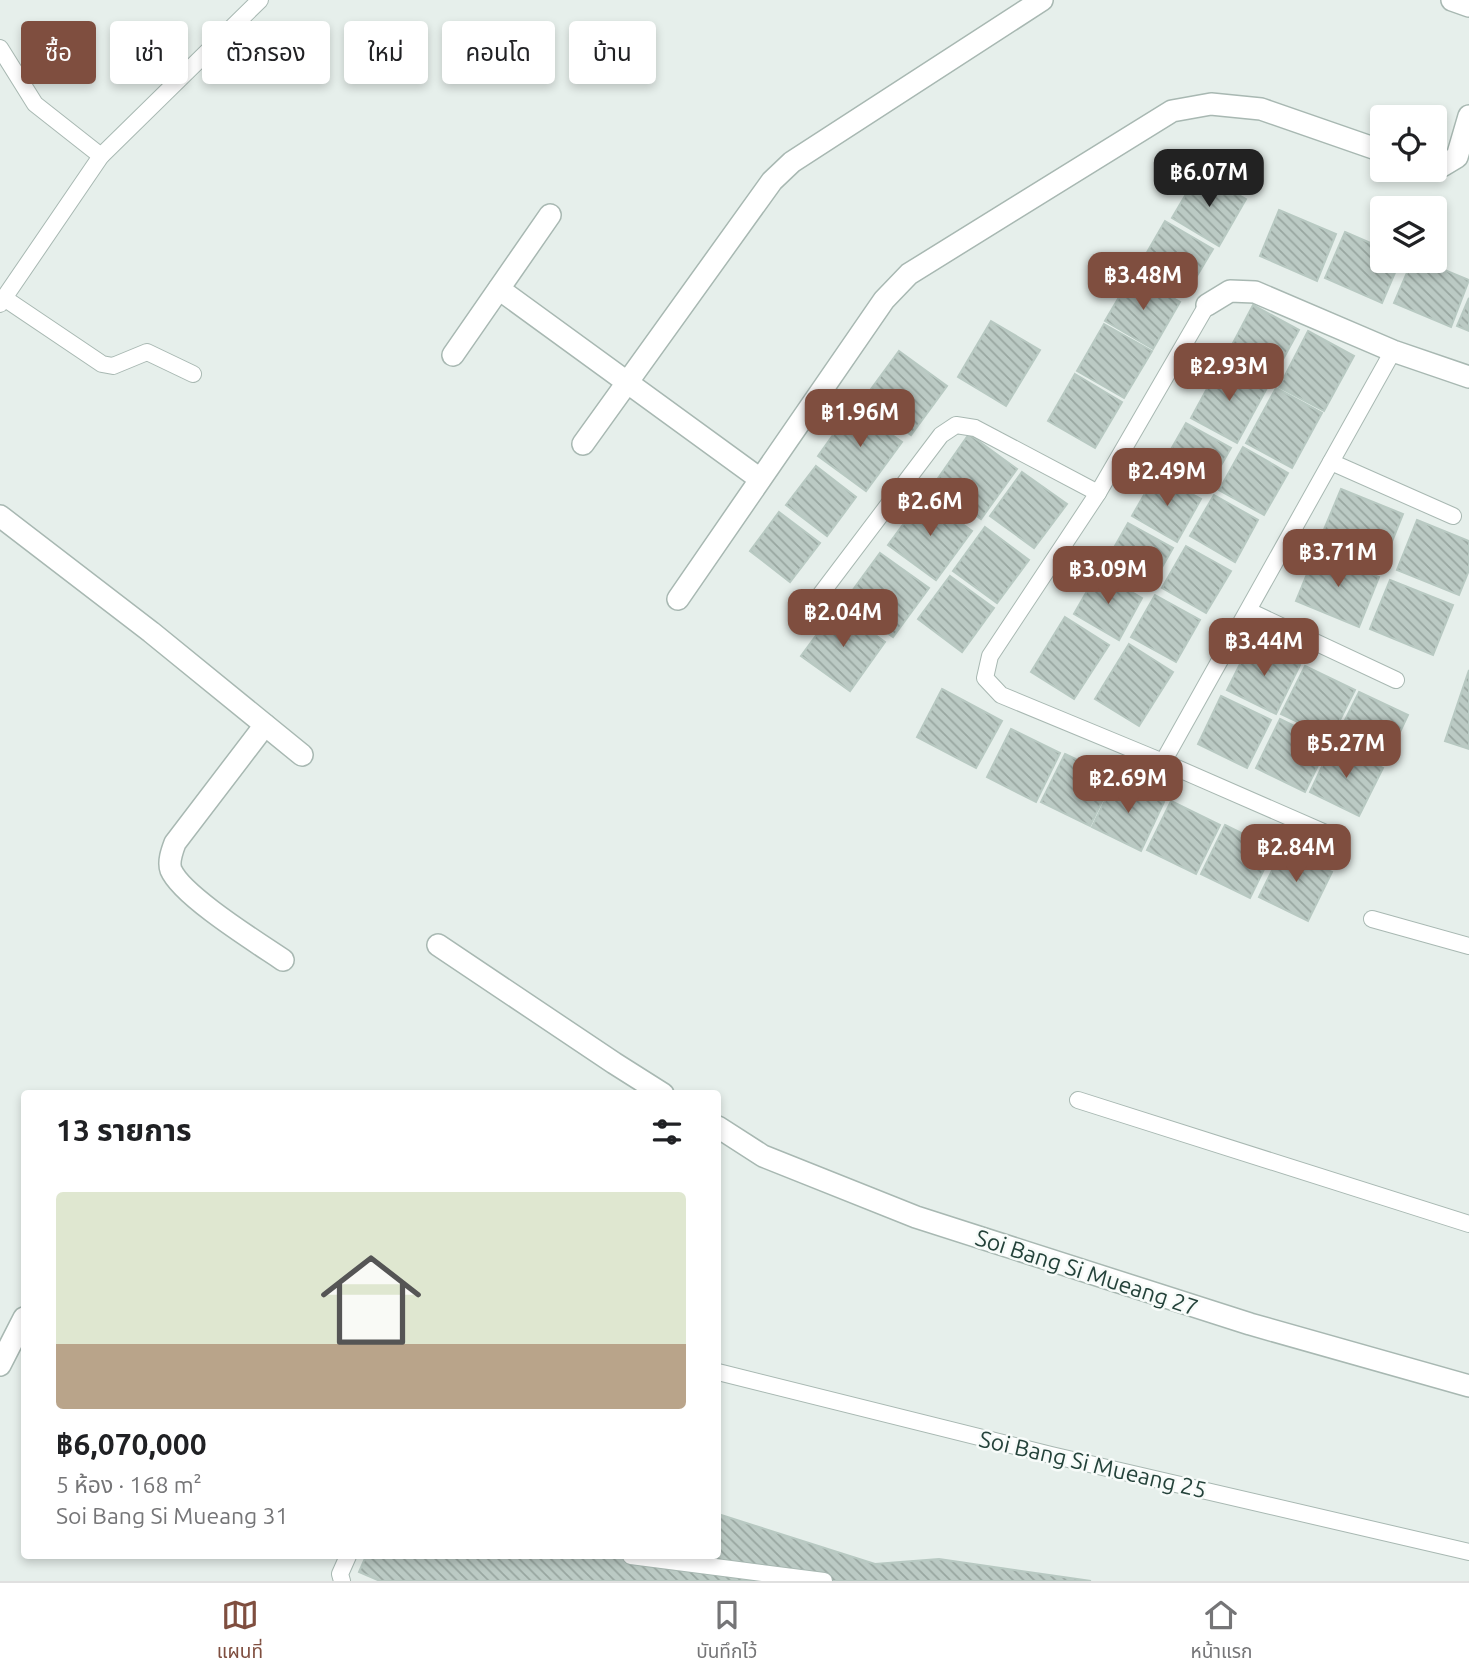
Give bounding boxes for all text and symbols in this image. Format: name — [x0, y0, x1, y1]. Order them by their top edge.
chip: ซื้อ — [21, 21, 96, 84]
chip: เช่า — [110, 21, 188, 84]
chip: ตัวกรอง — [202, 21, 330, 84]
chip: ใหม่ — [344, 21, 428, 84]
chip: คอนโด — [442, 21, 555, 84]
chip: บ้าน — [569, 21, 656, 84]
map controls — [1370, 105, 1447, 273]
button: locate — [1370, 105, 1447, 182]
pin: ฿6.07M — [1152, 150, 1266, 209]
text: ฿6.07M — [1170, 159, 1248, 184]
button: layers — [1370, 196, 1447, 273]
pin: ฿3.48M — [1086, 252, 1200, 312]
text: ฿3.48M — [1104, 262, 1182, 287]
pin: ฿2.93M — [1172, 344, 1286, 403]
text: ฿2.93M — [1190, 353, 1268, 378]
pin: ฿1.96M — [803, 390, 917, 449]
text: ฿1.96M — [821, 399, 899, 424]
pin: ฿2.49M — [1110, 448, 1224, 508]
text: ฿2.49M — [1128, 458, 1206, 483]
pin: ฿2.6M — [881, 478, 979, 538]
text: ฿2.6M — [897, 488, 963, 513]
pin: ฿3.71M — [1281, 530, 1395, 589]
text: ฿3.71M — [1299, 539, 1377, 564]
pin: ฿3.09M — [1051, 546, 1165, 606]
text: ฿3.09M — [1069, 556, 1147, 581]
pin: ฿2.04M — [786, 590, 900, 649]
text: ฿2.04M — [804, 599, 882, 624]
pin: ฿3.44M — [1207, 618, 1321, 678]
text: ฿3.44M — [1225, 628, 1303, 653]
pin: ฿5.27M — [1289, 720, 1403, 780]
text: ฿5.27M — [1307, 730, 1385, 755]
pin: ฿2.69M — [1071, 756, 1185, 815]
text: ฿2.69M — [1089, 765, 1167, 790]
pin: ฿2.84M — [1239, 824, 1353, 884]
text: ฿2.84M — [1257, 834, 1335, 859]
text: 13 รายการ — [56, 1113, 192, 1147]
icon: filters — [648, 1113, 686, 1151]
street label: Soi Bang Si Mueang 27 — [973, 1224, 1201, 1320]
icon: home — [308, 1237, 434, 1363]
street label: Soi Bang Si Mueang 25 — [977, 1426, 1209, 1502]
text: ฿6,070,000 — [56, 1427, 207, 1461]
text: 5 ห้อง · 168 m² — [56, 1472, 202, 1497]
text: Soi Bang Si Mueang 31 — [56, 1503, 289, 1528]
tab: แผนที่ — [217, 1596, 263, 1667]
tab: บันทึกไว้ — [696, 1596, 757, 1667]
tab: หน้าแรก — [1191, 1596, 1252, 1667]

